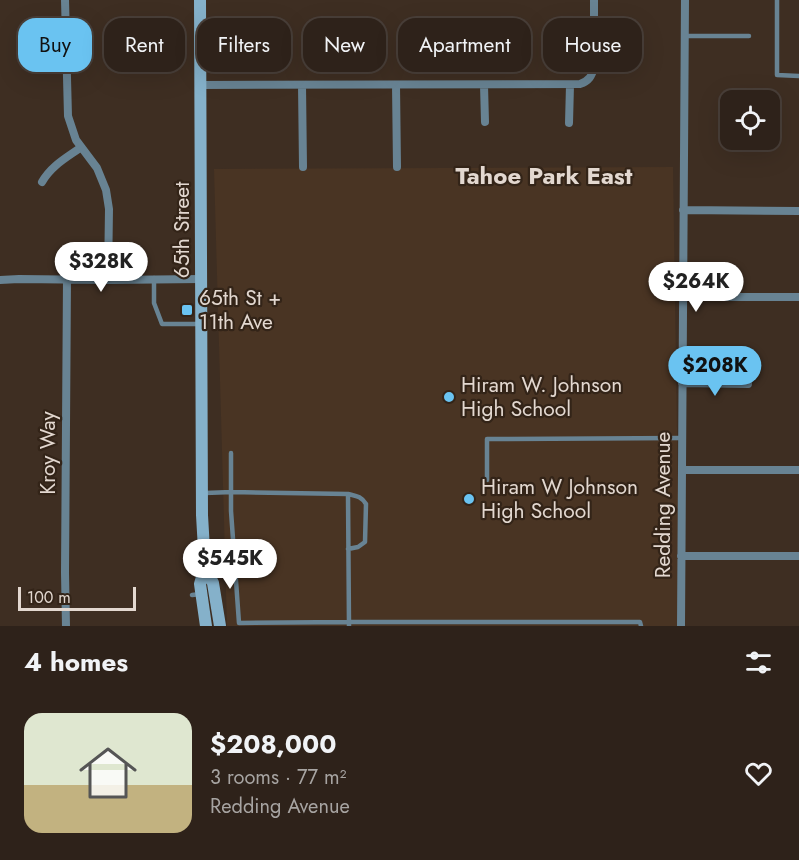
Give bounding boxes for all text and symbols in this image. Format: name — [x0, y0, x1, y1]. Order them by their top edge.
chip: Buy — [18, 18, 92, 72]
chip: Rent — [104, 18, 185, 72]
chip: Filters — [197, 18, 291, 72]
chip: New — [303, 18, 386, 72]
chip: Apartment — [398, 18, 531, 72]
chip: House — [543, 18, 642, 72]
map controls — [720, 90, 780, 150]
button: locate — [720, 90, 780, 150]
district label: Tahoe Park East — [456, 158, 633, 193]
street label: 65th Street — [167, 182, 197, 278]
pin: $328K — [59, 242, 143, 293]
text: $328K — [69, 247, 133, 276]
pin: $264K — [654, 262, 738, 313]
text: $264K — [663, 267, 729, 296]
place label: 65th St + 11th Ave — [199, 283, 281, 337]
marker: 65th St + 11th Ave — [180, 303, 194, 317]
pin: $208K — [673, 346, 757, 397]
text: $208K — [682, 351, 748, 380]
place label: Hiram W. Johnson High School — [461, 370, 622, 424]
marker: Hiram W. Johnson High School — [442, 390, 456, 404]
street label: Kroy Way — [33, 411, 63, 495]
street label: Redding Avenue — [648, 431, 678, 578]
place label: Hiram W Johnson High School — [481, 472, 638, 526]
marker: Hiram W Johnson High School — [462, 492, 476, 506]
pin: $545K — [188, 539, 272, 590]
text: $545K — [197, 544, 263, 573]
scale bar — [18, 584, 136, 612]
text: 100 m — [27, 586, 71, 609]
text: 4 homes — [24, 643, 128, 681]
icon: filters — [742, 646, 775, 679]
text: $208,000 — [210, 725, 336, 763]
icon: home — [72, 737, 144, 809]
icon: heart — [742, 757, 775, 790]
text: 3 rooms · 77 m² — [210, 763, 347, 792]
text: Redding Avenue — [210, 792, 350, 821]

